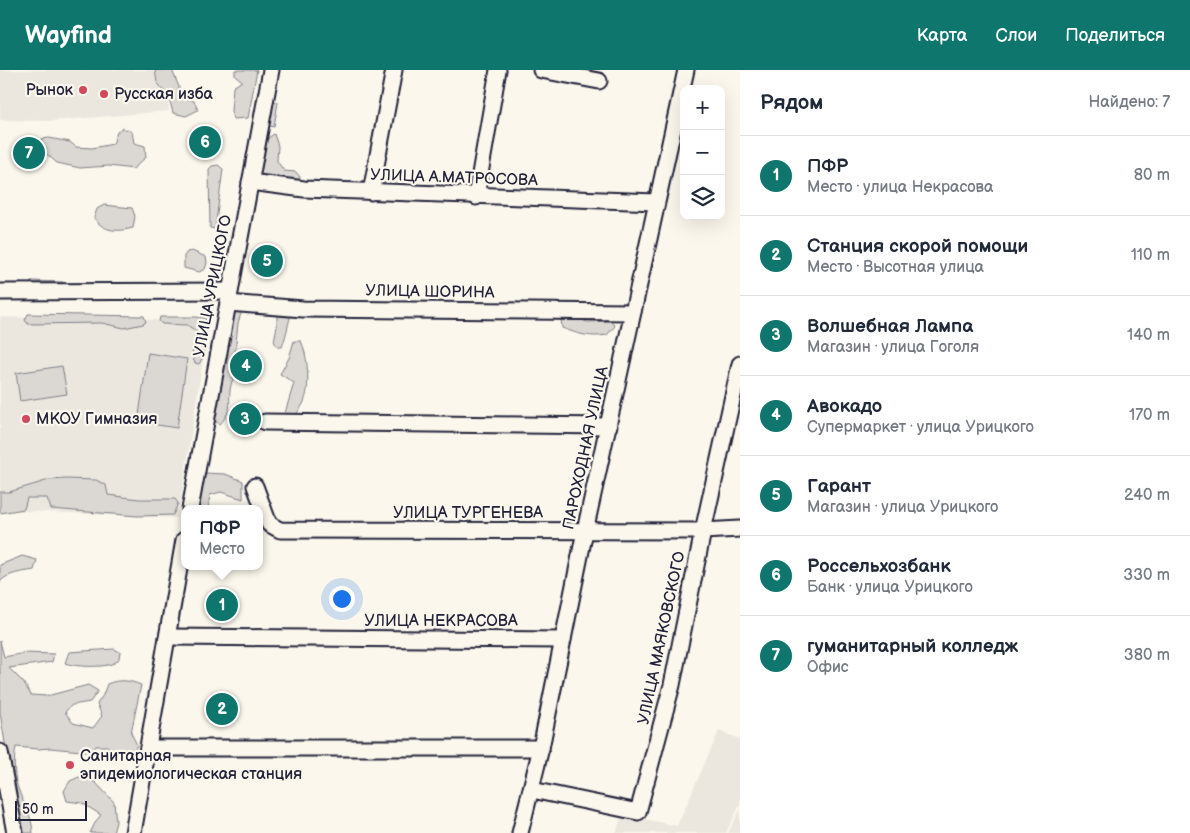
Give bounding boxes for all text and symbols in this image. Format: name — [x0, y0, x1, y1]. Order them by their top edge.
text: Wayfind — [25, 21, 112, 50]
text: Карта — [917, 25, 967, 46]
text: Слои — [995, 25, 1037, 46]
text: Поделиться — [1065, 25, 1165, 46]
place label: Рынок — [25, 81, 73, 100]
marker: Рынок — [77, 84, 89, 96]
place label: Русская изба — [114, 85, 213, 104]
map controls — [680, 85, 725, 220]
button: + — [680, 85, 725, 130]
marker: Русская изба — [98, 88, 110, 100]
text: Рядом — [760, 90, 823, 115]
text: Найдено: 7 — [1088, 93, 1170, 112]
pin: 6 — [189, 123, 221, 161]
button: − — [680, 130, 725, 175]
pin: 7 — [13, 134, 45, 172]
text: ПФР — [807, 155, 848, 178]
street label: УЛИЦА А.МАТРОСОВА — [370, 166, 538, 190]
text: 1 — [773, 166, 779, 185]
text: 80 m — [1134, 166, 1170, 185]
button: layers — [680, 175, 725, 220]
text: Место · улица Некрасова — [807, 178, 993, 197]
street label: УЛИЦА УРИЦКОГО — [190, 213, 236, 359]
text: Станция скорой помощи — [807, 235, 1028, 258]
pin: 5 — [251, 242, 283, 280]
text: 2 — [771, 246, 781, 265]
text: 110 m — [1131, 246, 1170, 265]
text: Место · Высотная улица — [807, 258, 984, 277]
street label: УЛИЦА ШОРИНА — [365, 281, 495, 303]
text: Волшебная Лампа — [807, 315, 973, 338]
text: 3 — [771, 326, 781, 345]
text: 140 m — [1127, 326, 1170, 345]
text: Магазин · улица Гоголя — [807, 338, 979, 357]
pin: 4 — [230, 347, 262, 385]
street label: ПАРОХОДНАЯ УЛИЦА — [559, 364, 613, 531]
text: Авокадо — [807, 395, 882, 418]
pin: 3 — [229, 400, 261, 438]
text: 4 — [771, 406, 781, 425]
text: 170 m — [1129, 406, 1170, 425]
place label: МКОУ Гимназия — [36, 410, 158, 429]
marker: МКОУ Гимназия — [20, 413, 32, 425]
text: Супермаркет · улица Урицкого — [807, 418, 1034, 437]
text: Гарант — [807, 475, 871, 498]
text: 5 — [771, 486, 781, 505]
text: 240 m — [1124, 486, 1170, 505]
text: Магазин · улица Урицкого — [807, 498, 998, 517]
street label: УЛИЦА ТУРГЕНЕВА — [393, 504, 543, 523]
popup — [181, 505, 263, 570]
text: ПФР — [199, 517, 240, 540]
text: Место — [199, 540, 245, 559]
street label: УЛИЦА МАЯКОВСКОГО — [634, 549, 690, 726]
text: Россельхозбанк — [807, 555, 951, 578]
text: 6 — [771, 566, 781, 585]
text: 330 m — [1123, 566, 1170, 585]
text: Банк · улица Урицкого — [807, 578, 973, 597]
pin: 1 — [206, 586, 238, 624]
your location — [329, 586, 355, 612]
street label: УЛИЦА НЕКРАСОВА — [364, 612, 518, 631]
text: гуманитарный колледж — [807, 635, 1018, 658]
text: 7 — [772, 646, 780, 665]
text: 380 m — [1124, 646, 1170, 665]
text: Офис — [807, 658, 849, 677]
pin: 2 — [206, 690, 238, 728]
place label: Санитарная эпидемиологическая станция — [80, 747, 302, 784]
marker: Санитарная эпидемиологическая станция — [64, 759, 76, 771]
scale bar — [15, 798, 88, 821]
text: 50 m — [22, 801, 54, 818]

